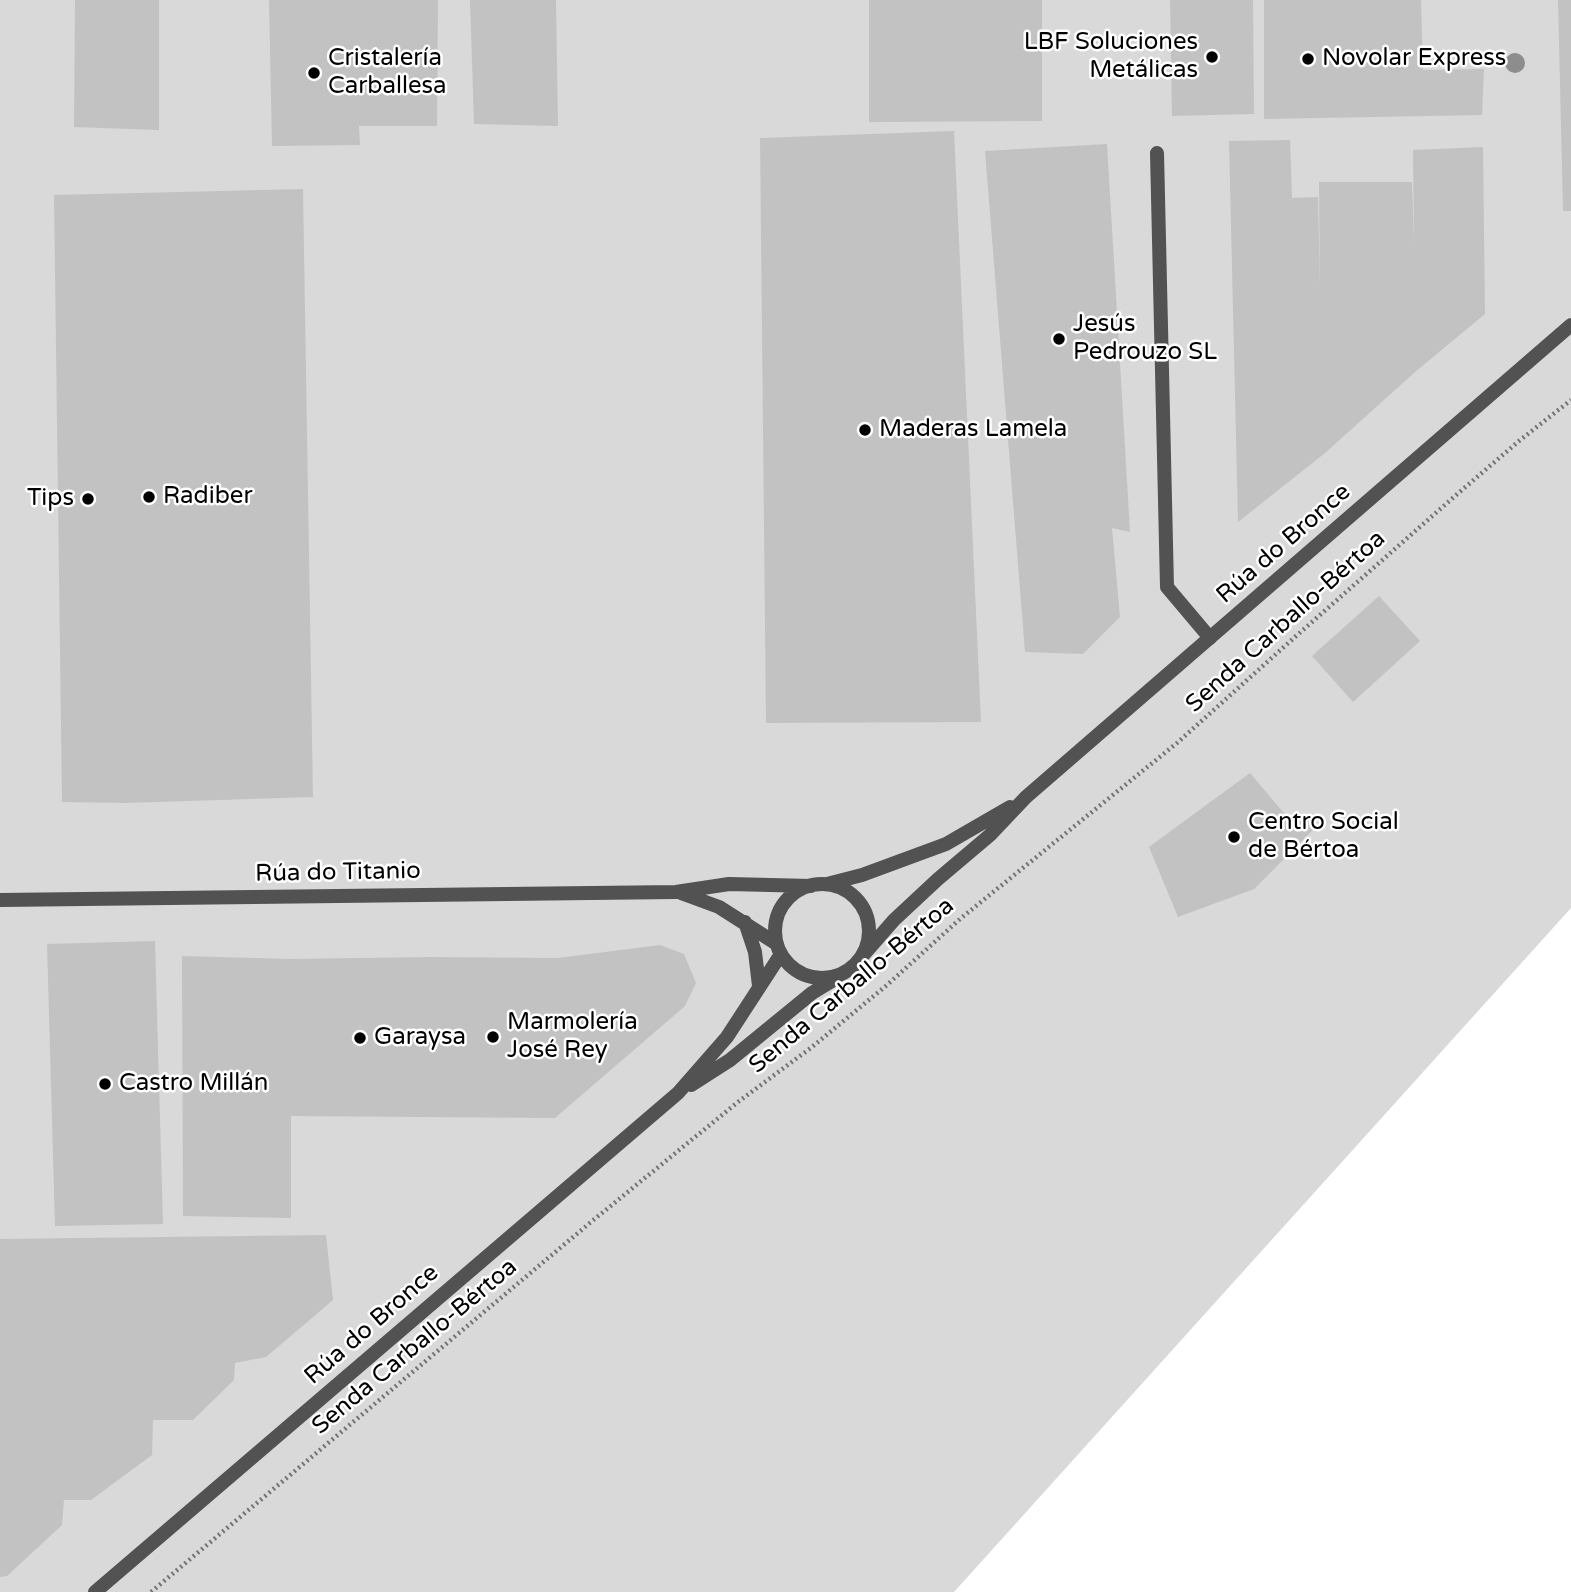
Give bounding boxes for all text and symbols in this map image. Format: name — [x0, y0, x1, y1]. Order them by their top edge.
place label: LBF Soluciones Metálicas — [1024, 29, 1198, 85]
place label: Cristalería Carballesa — [328, 45, 447, 101]
place label: Novolar Express — [1322, 45, 1506, 73]
marker: LBF Soluciones Metálicas — [1204, 49, 1220, 65]
marker: Novolar Express — [1300, 51, 1316, 67]
marker: Cristalería Carballesa — [306, 65, 322, 81]
place label: Jesús Pedrouzo SL — [1073, 311, 1217, 367]
marker: Jesús Pedrouzo SL — [1051, 331, 1067, 347]
place label: Maderas Lamela — [879, 416, 1067, 444]
marker: Maderas Lamela — [857, 422, 873, 438]
street label: Rúa do Bronce — [1211, 478, 1357, 610]
place label: Radiber — [163, 483, 253, 511]
place label: Tips — [27, 485, 74, 513]
marker: Radiber — [141, 489, 157, 505]
marker: Tips — [80, 491, 96, 507]
street label: Senda Carballo-Bértoa — [1180, 525, 1392, 719]
place label: Centro Social de Bértoa — [1248, 809, 1399, 865]
marker: Centro Social de Bértoa — [1226, 829, 1242, 845]
street label: Rúa do Titanio — [255, 857, 421, 889]
street label: Senda Carballo-Bértoa — [744, 892, 960, 1080]
place label: Marmolería José Rey — [507, 1009, 638, 1065]
place label: Garaysa — [374, 1024, 466, 1052]
marker: Marmolería José Rey — [485, 1029, 501, 1045]
marker: Garaysa — [352, 1030, 368, 1046]
place label: Castro Millán — [119, 1070, 268, 1098]
marker: Castro Millán — [97, 1076, 113, 1092]
street label: Senda Carballo-Bértoa — [307, 1253, 523, 1441]
street label: Rúa do Bronce — [299, 1259, 445, 1391]

